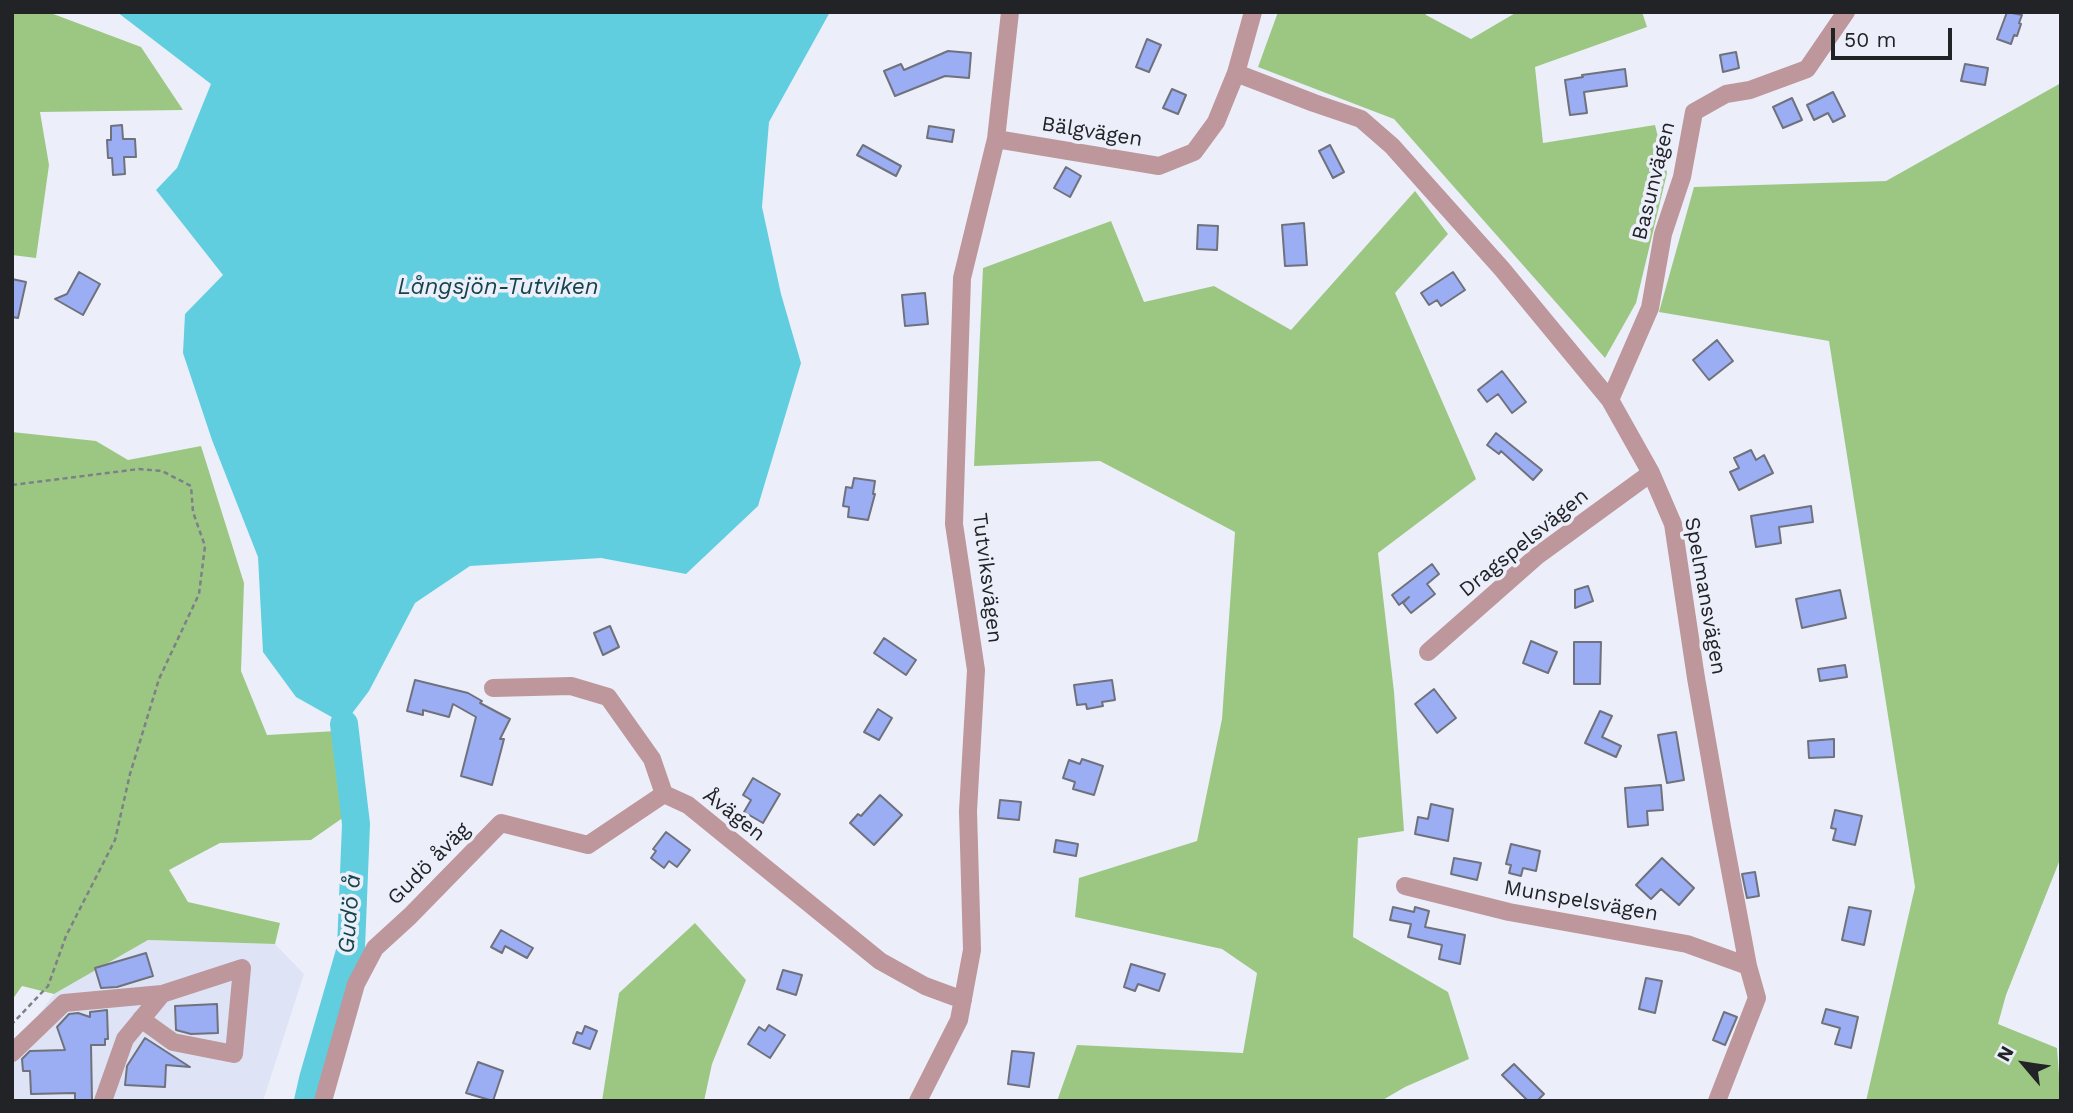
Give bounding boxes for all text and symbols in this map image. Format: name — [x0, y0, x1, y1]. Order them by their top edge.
scale bar — [1835, 14, 1956, 58]
text: 50 m — [1844, 27, 1896, 52]
street label: Bälgvägen — [1040, 112, 1144, 152]
street label: Basunvägen — [1627, 119, 1681, 243]
water label: Långsjön-Tutviken — [397, 273, 599, 301]
street label: Dragspelsvägen — [1454, 483, 1594, 603]
street label: Tutviksvägen — [967, 512, 1007, 644]
street label: Spelmansvägen — [1679, 515, 1731, 677]
street label: Åvägen — [698, 783, 770, 847]
street label: Gudö åväg — [382, 817, 476, 911]
water label: Gudö å — [333, 873, 367, 955]
street label: Munspelsvägen — [1502, 875, 1660, 927]
north arrow — [1989, 1029, 2059, 1099]
text: N — [1992, 1042, 2019, 1065]

